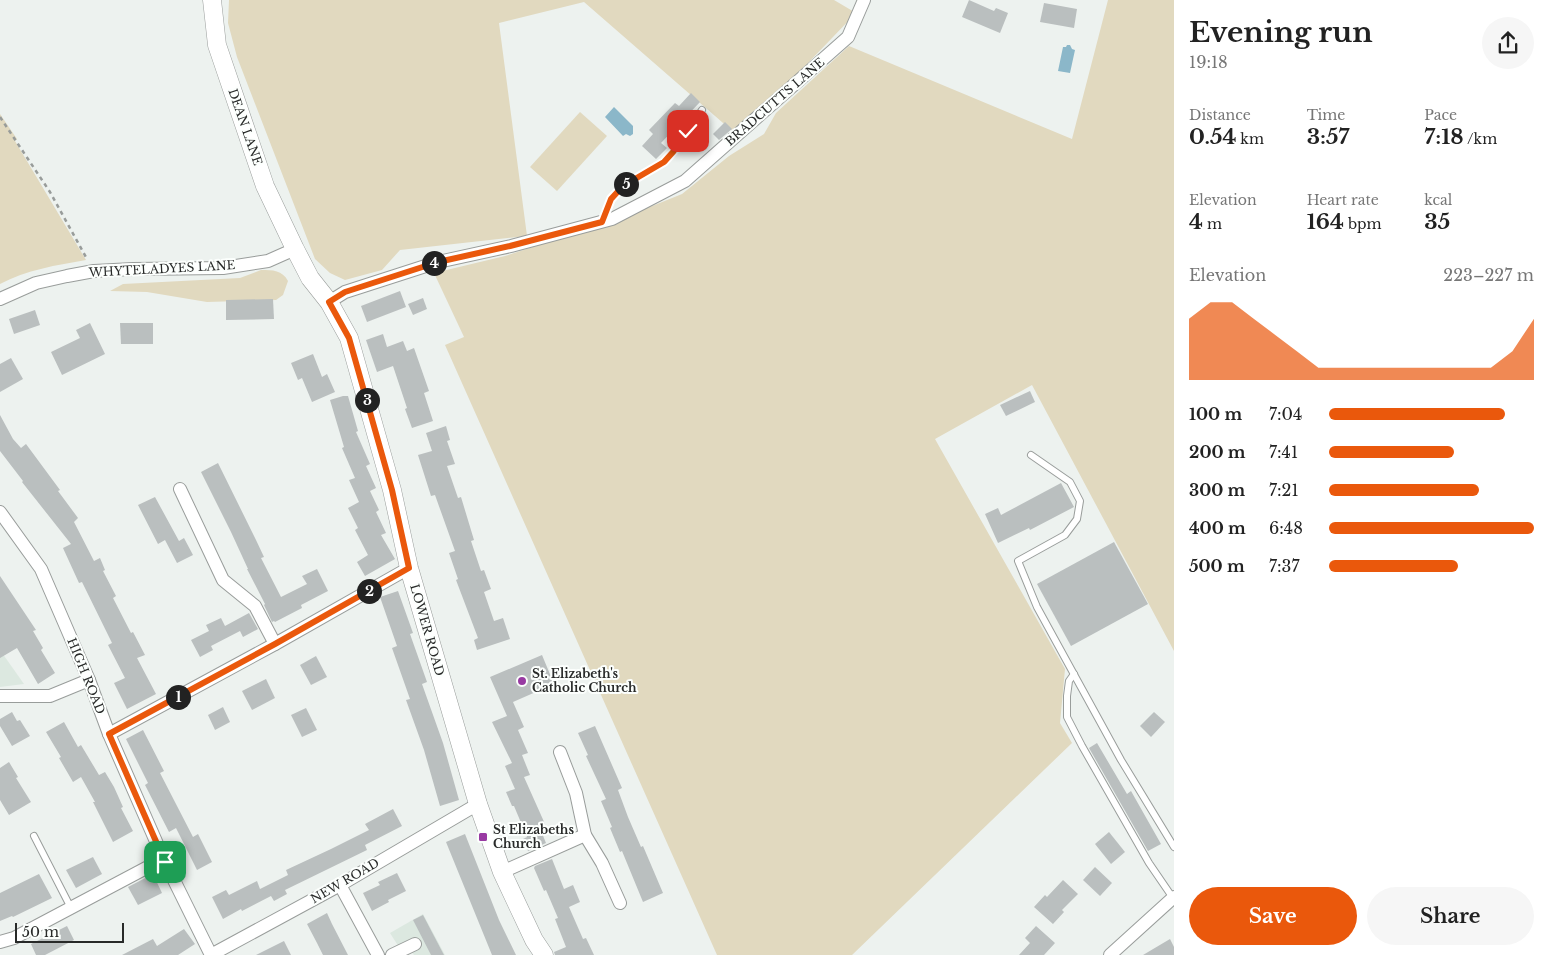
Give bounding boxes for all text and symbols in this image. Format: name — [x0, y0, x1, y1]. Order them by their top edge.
text: Evening run — [1189, 15, 1373, 50]
button: share — [1482, 17, 1534, 69]
text: 19:18 — [1189, 52, 1228, 72]
street label: BRADCUTTS LANE — [722, 54, 828, 149]
street label: DEAN LANE — [225, 86, 266, 167]
text: Distance — [1189, 106, 1251, 124]
text: Time — [1307, 106, 1345, 124]
text: Pace — [1424, 106, 1457, 124]
pin — [667, 110, 709, 152]
icon: check — [674, 117, 702, 145]
text: 0.54 — [1189, 124, 1236, 150]
text: 3:57 — [1307, 124, 1349, 150]
text: 7:18 — [1424, 124, 1464, 150]
text: km — [1236, 130, 1264, 148]
text: /km — [1464, 130, 1497, 148]
pin: 5 — [614, 172, 638, 196]
text: 5 — [622, 175, 631, 193]
text: Elevation — [1189, 191, 1257, 209]
text: Heart rate — [1307, 191, 1379, 209]
text: kcal — [1424, 191, 1452, 209]
text: 4 — [1189, 209, 1203, 235]
text: 164 — [1307, 209, 1344, 235]
text: 35 — [1424, 209, 1450, 235]
text: m — [1203, 215, 1222, 233]
text: bpm — [1344, 215, 1382, 233]
pin: 4 — [422, 250, 446, 276]
text: 4 — [430, 254, 439, 272]
street label: WHYTELADYES LANE — [87, 257, 236, 280]
text: Elevation — [1189, 265, 1266, 285]
text: 223–227 m — [1443, 265, 1534, 285]
pin: 3 — [354, 388, 380, 412]
text: 3 — [363, 391, 372, 409]
text: 100 m — [1189, 404, 1242, 424]
text: 7:04 — [1269, 404, 1302, 424]
text: 200 m — [1189, 442, 1246, 462]
text: 7:41 — [1269, 442, 1298, 462]
text: 300 m — [1189, 480, 1245, 500]
text: 7:21 — [1269, 480, 1299, 500]
text: 400 m — [1189, 518, 1246, 538]
text: 6:48 — [1269, 518, 1303, 538]
text: 500 m — [1189, 556, 1245, 576]
text: 7:37 — [1269, 556, 1299, 576]
pin: 2 — [356, 578, 382, 604]
text: 2 — [365, 582, 374, 600]
street label: LOWER ROAD — [407, 582, 448, 678]
street label: HIGH ROAD — [64, 635, 109, 716]
place label: St. Elizabeth's Catholic Church — [532, 666, 637, 695]
marker: St. Elizabeth's Catholic Church — [516, 675, 528, 687]
pin: 1 — [166, 684, 190, 710]
text: 1 — [175, 688, 182, 706]
place label: St Elizabeths Church — [493, 822, 574, 851]
marker: St Elizabeths Church — [477, 831, 489, 843]
pin — [144, 841, 186, 883]
icon: arrive — [151, 848, 179, 876]
street label: NEW ROAD — [308, 855, 382, 906]
button: Save — [1189, 887, 1357, 945]
button: Share — [1367, 887, 1534, 945]
scale bar — [15, 920, 124, 943]
text: 50 m — [22, 923, 59, 941]

